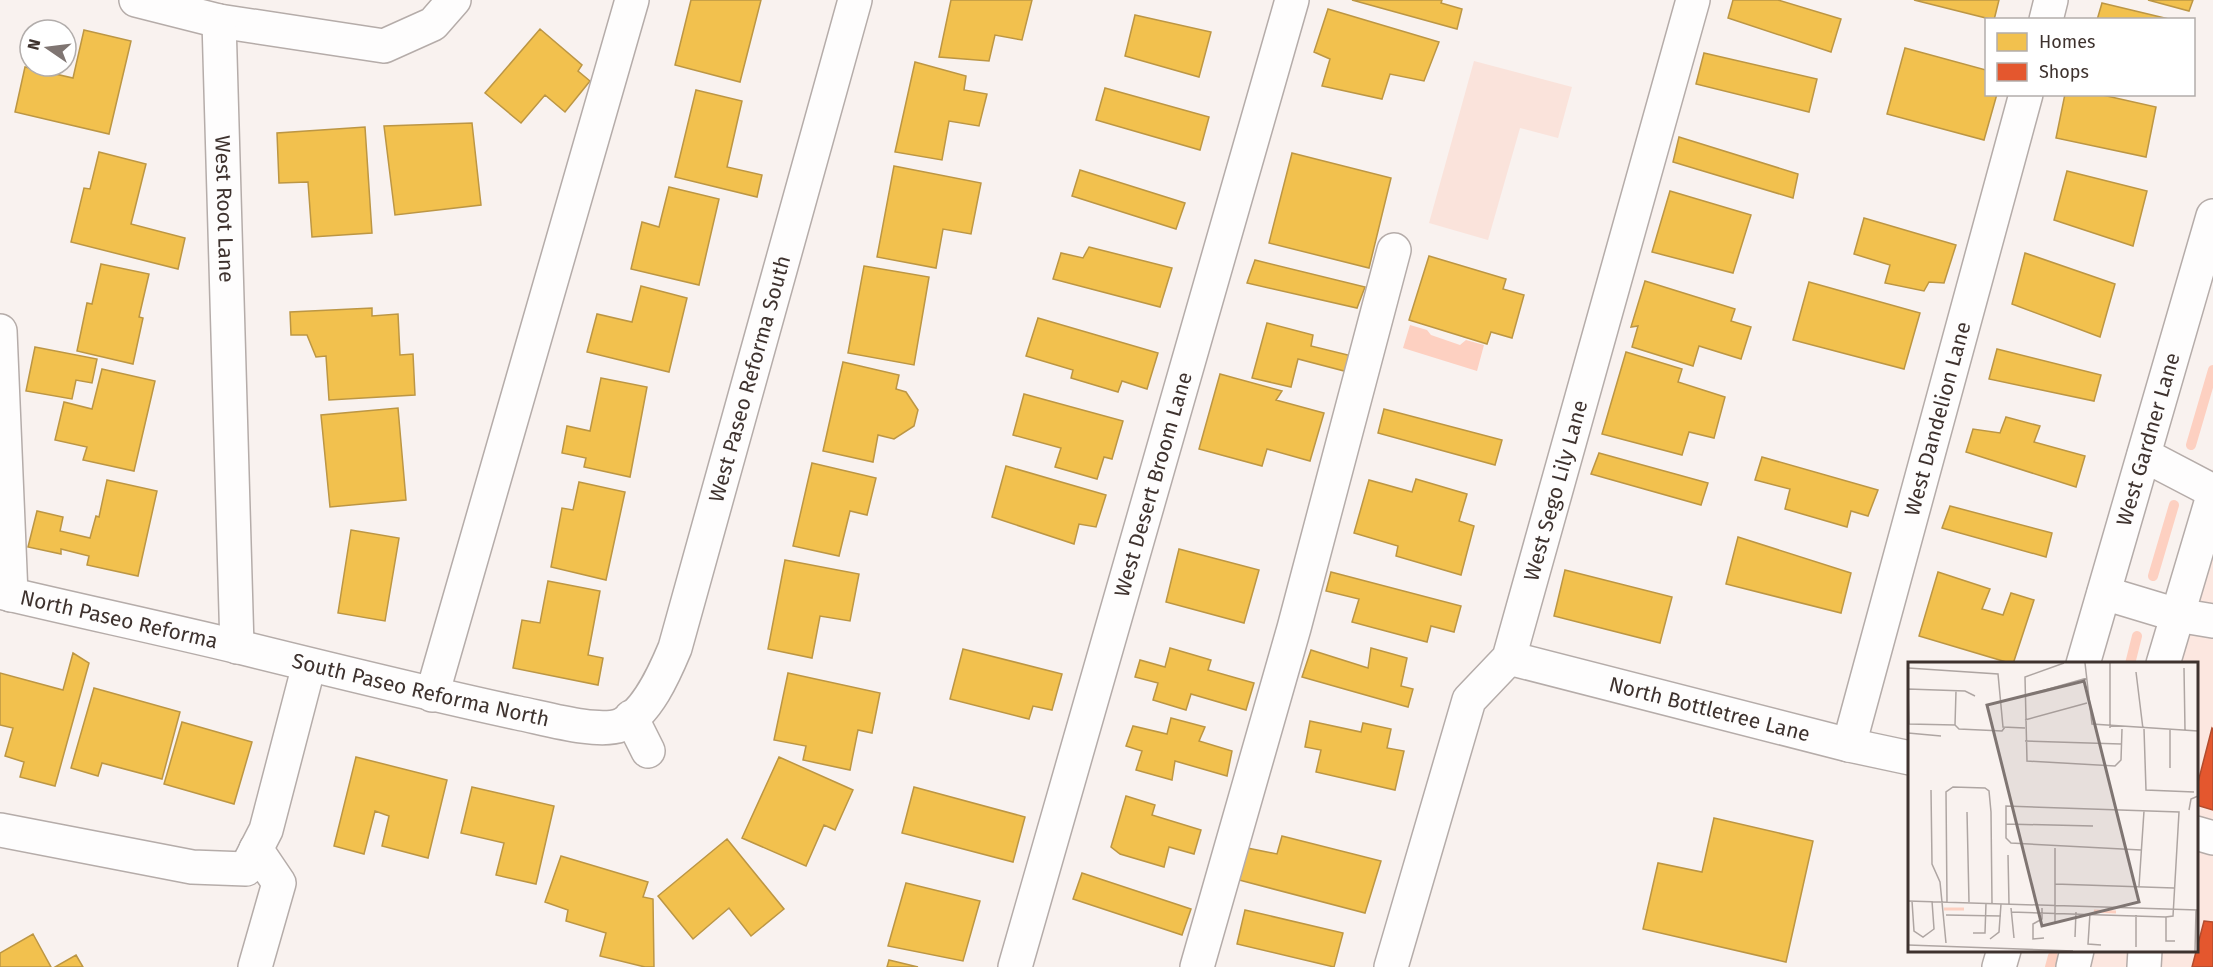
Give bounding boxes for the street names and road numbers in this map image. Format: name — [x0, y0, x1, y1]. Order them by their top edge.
street label: West Root Lane — [209, 135, 240, 283]
street label: West Paseo Reforma South — [703, 253, 796, 505]
street label: West Dandelion Lane — [1899, 319, 1977, 519]
street label: West Gardner Lane — [2111, 350, 2186, 529]
street label: West Desert Broom Lane — [1109, 369, 1198, 600]
street label: West Sego Lily Lane — [1518, 397, 1593, 584]
street label: North Paseo Reforma — [18, 584, 220, 655]
street label: South Paseo Reforma North — [289, 648, 552, 733]
street label: North Bottletree Lane — [1606, 671, 1813, 748]

